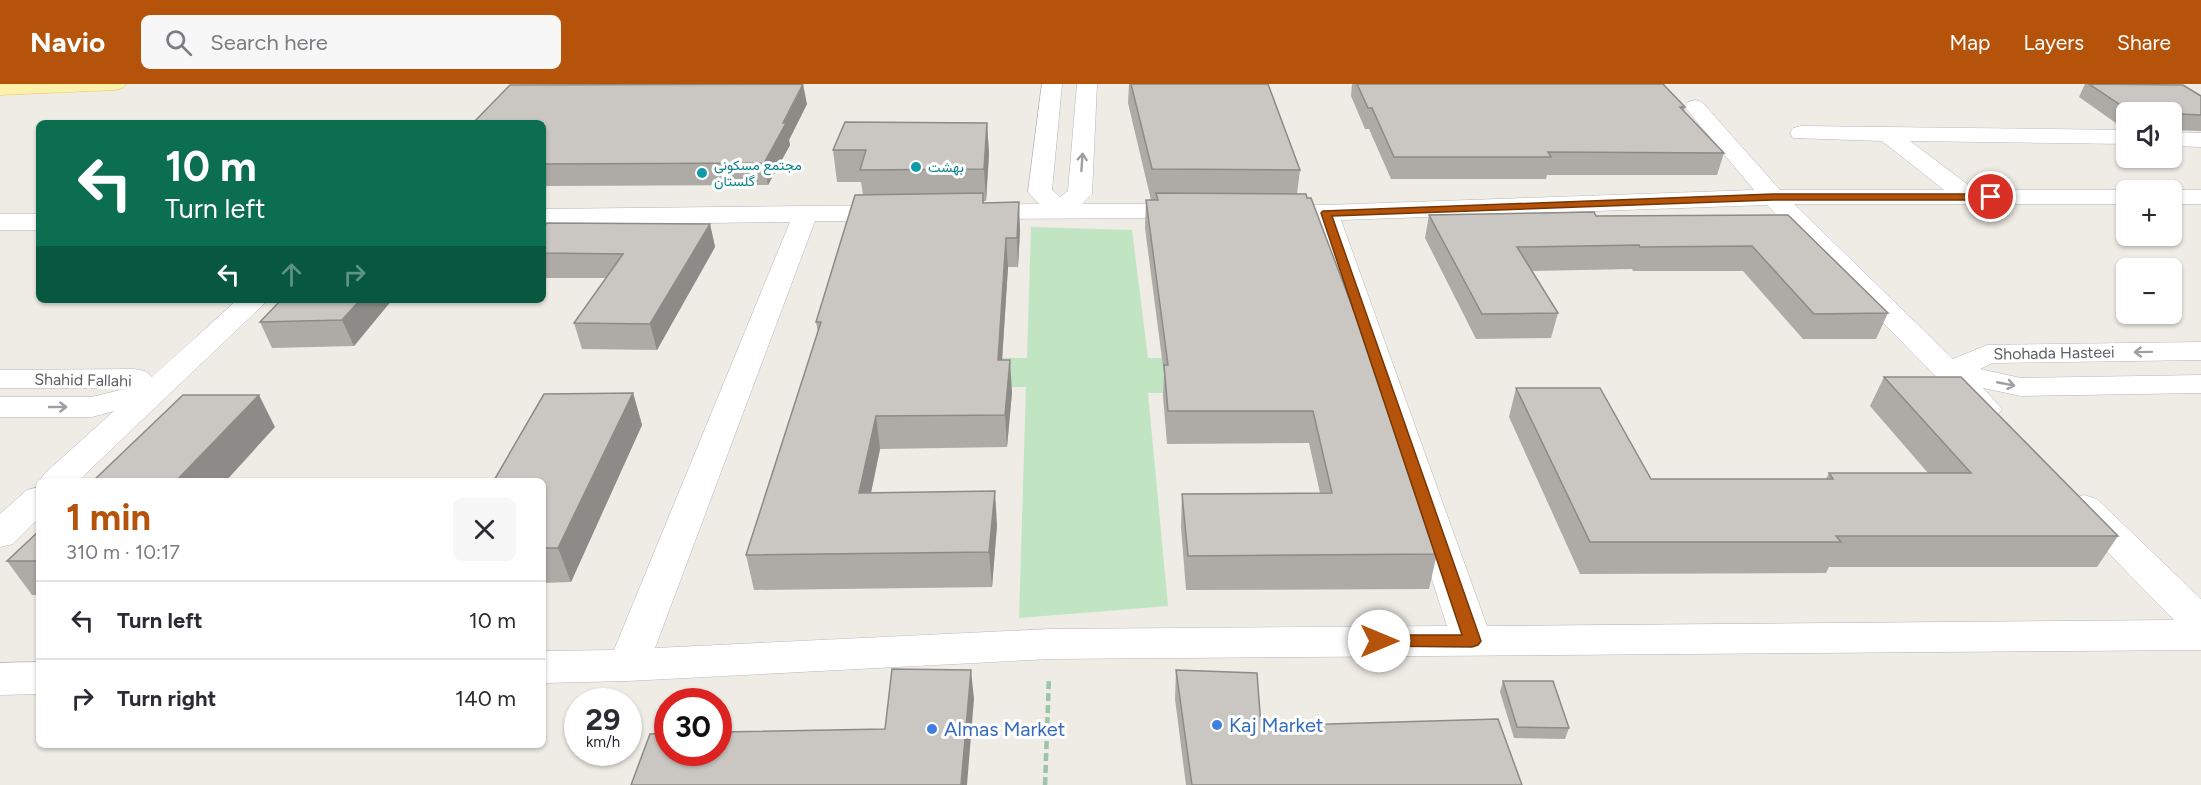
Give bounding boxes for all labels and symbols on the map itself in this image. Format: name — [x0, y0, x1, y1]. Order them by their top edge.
one-way arrow — [1077, 153, 1088, 173]
place label: مجتمع مسکونی گلستان — [714, 157, 802, 190]
place label: بهشت — [928, 159, 964, 176]
marker: بهشت — [909, 160, 923, 174]
marker: مجتمع مسکونی گلستان — [695, 166, 709, 180]
pin — [1965, 171, 2016, 222]
street label: Shohada Hasteei — [1993, 342, 2115, 364]
one-way arrow — [2133, 346, 2153, 358]
street label: Shahid Fallahi — [34, 370, 132, 390]
one-way arrow — [1996, 379, 2016, 390]
one-way arrow — [48, 401, 68, 413]
position arrow — [1347, 609, 1411, 673]
speed limit sign: 30 — [654, 688, 732, 766]
place label: Kaj Market — [1229, 713, 1323, 737]
place label: Almas Market — [944, 717, 1065, 741]
marker: Kaj Market — [1210, 718, 1224, 732]
marker: Almas Market — [925, 722, 939, 736]

